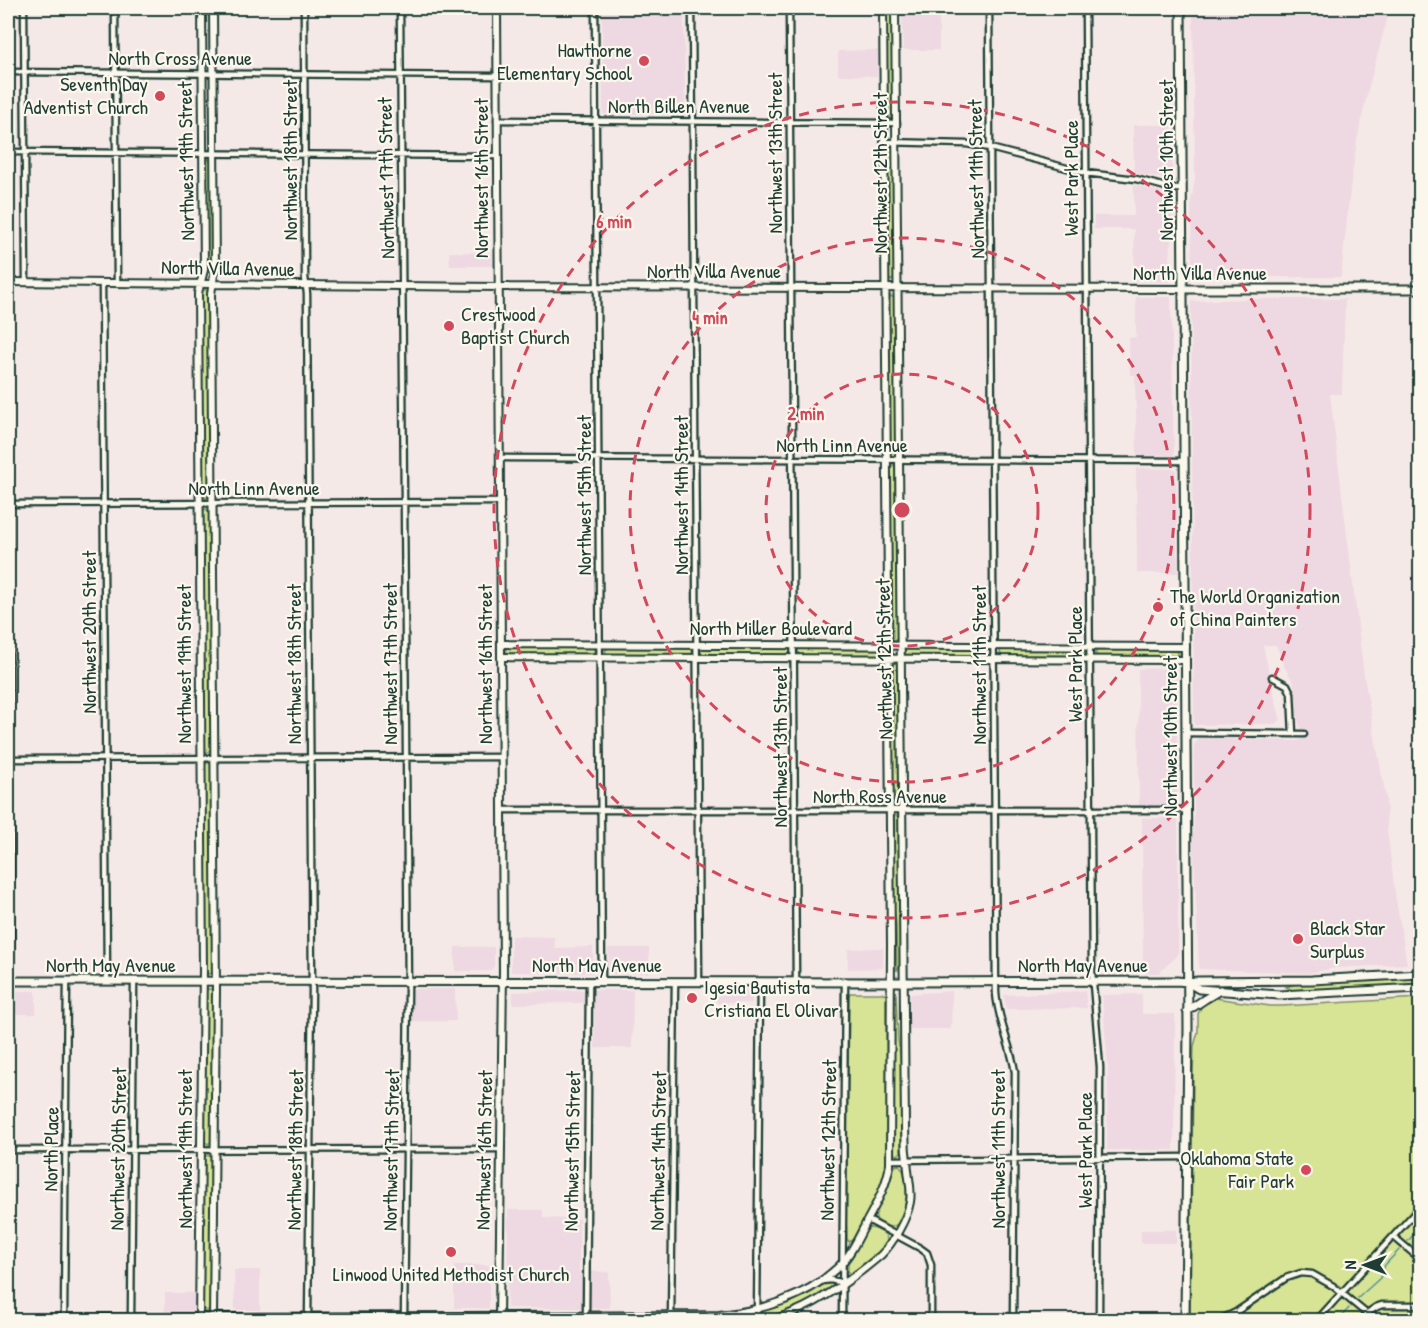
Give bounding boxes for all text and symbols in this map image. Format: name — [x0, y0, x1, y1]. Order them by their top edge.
place label: Hawthorne Elementary School — [497, 36, 633, 86]
street label: North Cross Avenue — [108, 44, 252, 71]
marker: Hawthorne Elementary School — [637, 54, 651, 68]
place label: Seventh Day Adventist Church — [24, 70, 148, 120]
street label: Northwest 13th Street — [761, 72, 788, 233]
street label: Northwest 18th Street — [276, 79, 303, 240]
street label: Northwest 10th Street — [1152, 79, 1179, 240]
street label: Northwest 19th Street — [171, 80, 200, 241]
marker: Seventh Day Adventist Church — [153, 89, 167, 103]
street label: Northwest 12th Street — [866, 91, 893, 254]
street label: North Billen Avenue — [608, 92, 750, 119]
street label: Northwest 17th Street — [371, 96, 400, 259]
street label: Northwest 16th Street — [467, 97, 494, 258]
street label: Northwest 11th Street — [961, 98, 990, 259]
street label: West Park Place — [1057, 120, 1084, 236]
text: 6 min — [596, 209, 632, 234]
street label: North Villa Avenue — [161, 253, 295, 282]
street label: North Villa Avenue — [647, 257, 781, 284]
street label: North Villa Avenue — [1133, 259, 1267, 286]
place label: Crestwood Baptist Church — [461, 300, 569, 350]
text: 4 min — [692, 305, 728, 330]
marker: Crestwood Baptist Church — [442, 319, 456, 333]
text: 2 min — [788, 401, 824, 426]
street label: Northwest 15th Street — [570, 414, 597, 575]
street label: Northwest 14th Street — [667, 414, 694, 575]
street label: North Linn Avenue — [776, 431, 908, 458]
street label: North Linn Avenue — [188, 474, 320, 501]
centre of rings — [892, 500, 912, 520]
street label: Northwest 20th Street — [75, 549, 102, 713]
street label: Northwest 12th Street — [869, 577, 898, 740]
street label: Northwest 17th Street — [376, 582, 403, 745]
place label: The World Organization of China Painters — [1170, 582, 1340, 632]
street label: Northwest 19th Street — [170, 583, 197, 744]
street label: Northwest 18th Street — [280, 583, 307, 744]
street label: Northwest 16th Street — [471, 583, 498, 744]
street label: Northwest 11th Street — [965, 584, 992, 745]
marker: The World Organization of China Painters — [1151, 600, 1165, 614]
street label: West Park Place — [1061, 606, 1088, 722]
street label: North Miller Boulevard — [690, 614, 852, 641]
street label: Northwest 10th Street — [1156, 655, 1183, 816]
street label: Northwest 13th Street — [766, 666, 793, 827]
street label: North Ross Avenue — [813, 782, 947, 809]
place label: Black Star Surplus — [1310, 914, 1386, 964]
marker: Black Star Surplus — [1291, 932, 1305, 946]
street label: North May Avenue — [46, 951, 176, 978]
street label: North May Avenue — [532, 951, 662, 978]
street label: North May Avenue — [1018, 951, 1148, 978]
place label: Igesia Bautista Cristiana El Olivar — [704, 973, 839, 1023]
marker: Igesia Bautista Cristiana El Olivar — [685, 991, 699, 1005]
street label: Northwest 12th Street — [813, 1058, 842, 1221]
street label: Northwest 20th Street — [103, 1066, 132, 1231]
street label: Northwest 19th Street — [171, 1068, 198, 1229]
street label: Northwest 18th Street — [280, 1068, 309, 1230]
street label: Northwest 17th Street — [376, 1068, 405, 1231]
street label: Northwest 11th Street — [984, 1068, 1011, 1229]
street label: Northwest 16th Street — [469, 1069, 498, 1230]
street label: Northwest 15th Street — [557, 1070, 586, 1231]
street label: Northwest 14th Street — [643, 1070, 672, 1231]
street label: West Park Place — [1071, 1092, 1098, 1208]
street label: North Place — [36, 1106, 65, 1192]
place label: Oklahoma State Fair Park — [1180, 1144, 1294, 1194]
marker: Oklahoma State Fair Park — [1299, 1163, 1313, 1177]
north arrow — [1335, 1235, 1395, 1295]
marker: Linwood United Methodist Church — [444, 1245, 458, 1259]
place label: Linwood United Methodist Church — [333, 1260, 569, 1287]
text: N — [1339, 1260, 1361, 1269]

